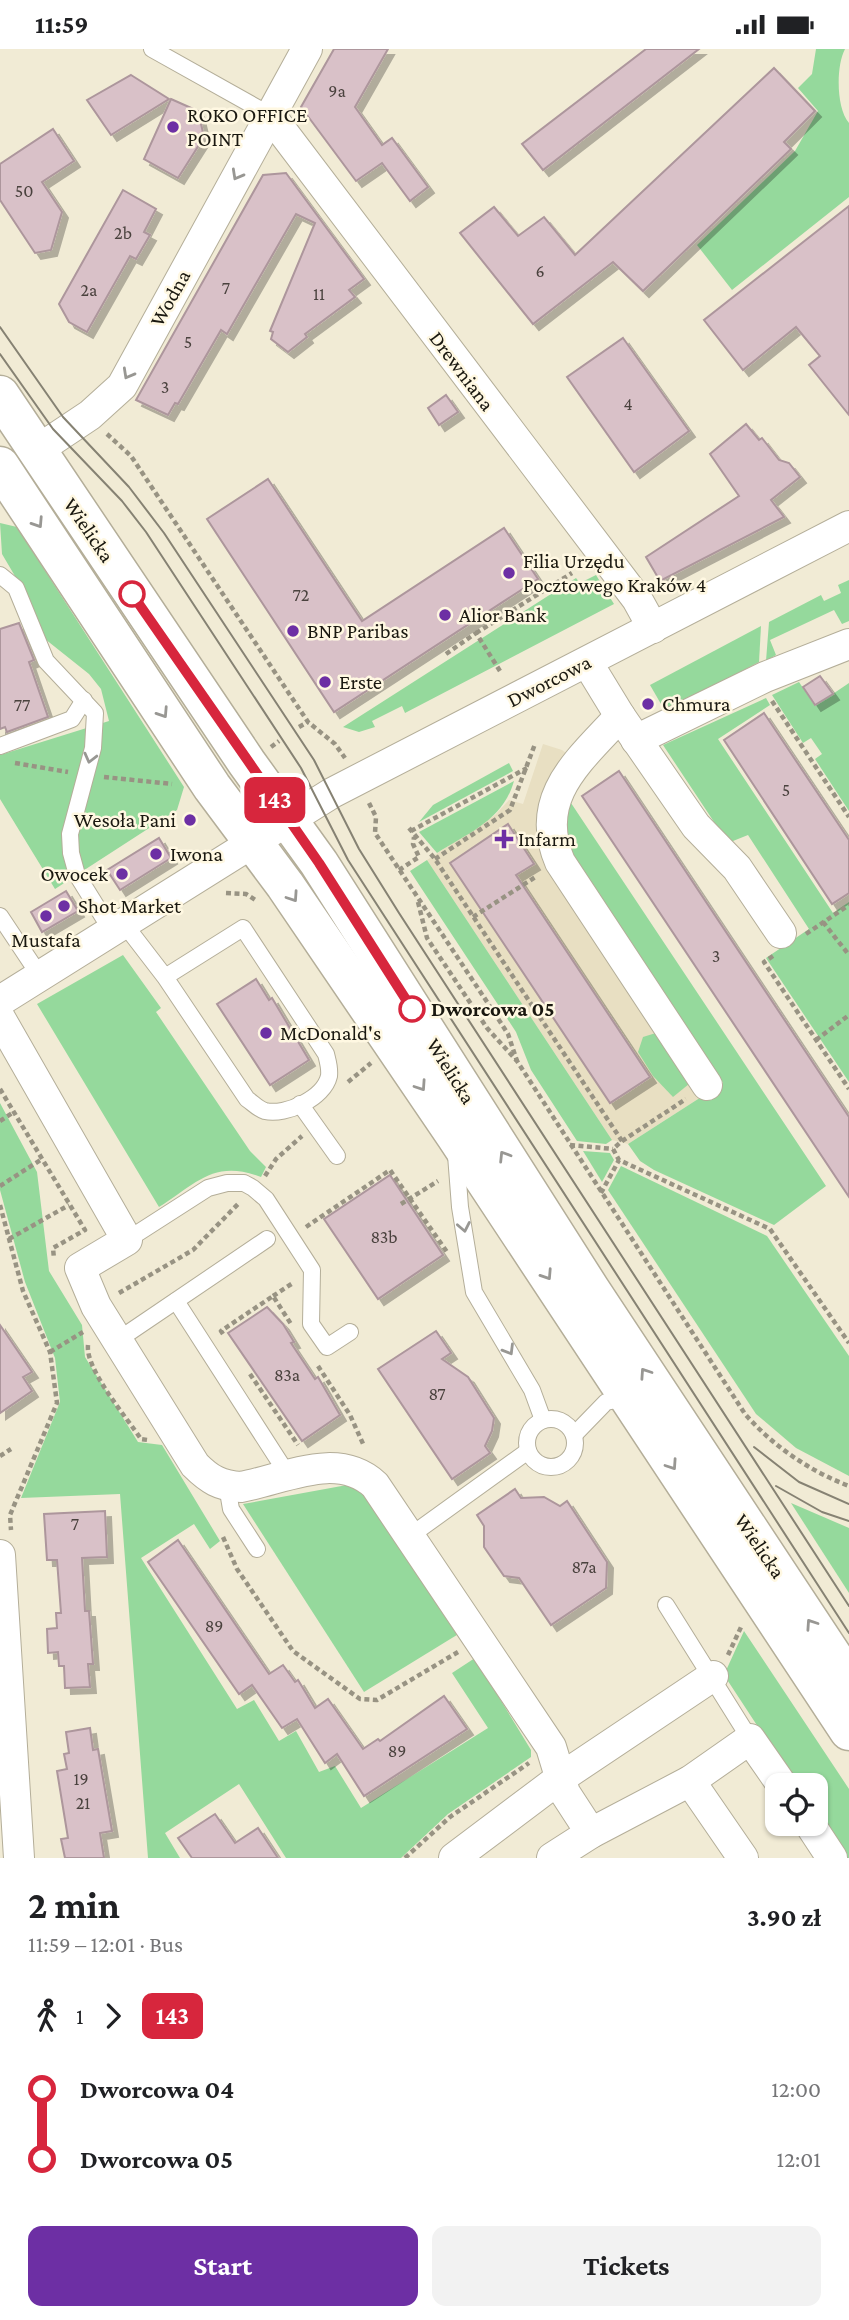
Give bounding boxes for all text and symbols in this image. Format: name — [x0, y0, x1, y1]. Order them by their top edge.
text: 11:59 — [35, 10, 88, 39]
house number: 9a — [328, 81, 346, 101]
place label: ROKO OFFICE POINT — [187, 103, 307, 151]
marker: ROKO OFFICE POINT — [165, 119, 181, 135]
one-way arrow — [232, 167, 245, 180]
house number: 50 — [15, 181, 33, 201]
house number: 2b — [114, 223, 132, 243]
house number: 6 — [535, 261, 545, 281]
street label: Wodna — [145, 265, 195, 330]
house number: 7 — [222, 278, 230, 298]
house number: 2a — [81, 280, 97, 300]
house number: 11 — [313, 284, 325, 304]
street label: Drewniana — [424, 327, 500, 416]
house number: 5 — [184, 332, 192, 352]
one-way arrow — [123, 367, 136, 380]
house number: 3 — [161, 377, 169, 397]
house number: 4 — [623, 394, 633, 414]
street label: Wielicka — [59, 493, 119, 567]
one-way arrow — [29, 515, 42, 528]
place label: Filia Urzędu Pocztowego Kraków 4 — [523, 549, 706, 597]
marker: Filia Urzędu Pocztowego Kraków 4 — [501, 565, 517, 581]
unlabelled marker — [119, 581, 145, 607]
house number: 72 — [293, 585, 309, 605]
place label: Alior Bank — [459, 603, 546, 627]
marker: Alior Bank — [437, 607, 453, 623]
place label: BNP Paribas — [307, 619, 408, 643]
marker: BNP Paribas — [285, 623, 301, 639]
street label: Dworcowa — [503, 650, 595, 712]
place label: Erste — [339, 670, 382, 694]
marker: Erste — [317, 674, 333, 690]
place label: Chmura — [662, 692, 731, 716]
house number: 77 — [14, 695, 30, 715]
marker: Chmura — [640, 696, 656, 712]
one-way arrow — [155, 705, 168, 718]
one-way arrow — [84, 752, 98, 764]
line badge: 143 — [235, 777, 315, 823]
house number: 5 — [782, 780, 790, 800]
text: 143 — [258, 786, 292, 813]
place label: Wesoła Pani — [74, 808, 176, 832]
marker: Wesoła Pani — [182, 812, 198, 828]
place label: Infarm — [518, 827, 576, 851]
marker: Infarm — [496, 831, 512, 847]
place label: Iwona — [170, 842, 223, 866]
marker: Iwona — [148, 846, 164, 862]
place label: Owocek — [40, 862, 108, 886]
marker: Owocek — [114, 866, 130, 882]
one-way arrow — [285, 889, 298, 902]
place label: Shot Market — [78, 894, 182, 918]
marker: Shot Market — [56, 898, 72, 914]
marker: Mustafa — [38, 908, 54, 924]
place label: Mustafa — [11, 928, 81, 952]
house number: 3 — [712, 946, 720, 966]
marker: Dworcowa 05 — [399, 996, 425, 1022]
place label: Dworcowa 05 — [431, 997, 555, 1021]
place label: McDonald's — [280, 1021, 381, 1045]
marker: McDonald's — [258, 1025, 274, 1041]
street label: Wielicka — [421, 1034, 481, 1109]
one-way arrow — [413, 1078, 426, 1091]
one-way arrow — [500, 1151, 513, 1164]
one-way arrow — [456, 1221, 471, 1233]
house number: 83b — [370, 1227, 398, 1247]
one-way arrow — [539, 1267, 551, 1280]
one-way arrow — [500, 1343, 513, 1356]
house number: 83a — [274, 1365, 300, 1385]
one-way arrow — [641, 1368, 653, 1381]
house number: 87 — [428, 1384, 446, 1404]
one-way arrow — [664, 1457, 677, 1470]
street label: Wielicka — [730, 1509, 790, 1583]
house number: 7 — [71, 1514, 79, 1534]
house number: 87a — [572, 1557, 597, 1577]
house number: 89 — [205, 1616, 223, 1636]
one-way arrow — [807, 1618, 820, 1631]
house number: 89 — [388, 1741, 406, 1761]
house number: 19 — [73, 1769, 89, 1789]
map controls — [765, 1773, 828, 1836]
button: locate — [765, 1773, 828, 1836]
house number: 21 — [76, 1793, 90, 1813]
text: 2 min — [28, 1884, 120, 1926]
text: 3.90 zł — [747, 1903, 821, 1932]
text: 11:59 – 12:01 · Bus — [28, 1931, 183, 1957]
icon: walk — [28, 1997, 66, 2035]
icon: forward — [94, 1997, 132, 2035]
text: 143 — [156, 2002, 189, 2029]
text: 1 — [76, 2003, 84, 2029]
text: Dworcowa 04 — [80, 2075, 234, 2104]
text: 12:00 — [771, 2076, 821, 2102]
text: Dworcowa 05 — [80, 2145, 233, 2174]
text: 12:01 — [777, 2146, 821, 2172]
button: Start — [28, 2226, 418, 2306]
button: Tickets — [432, 2226, 821, 2306]

